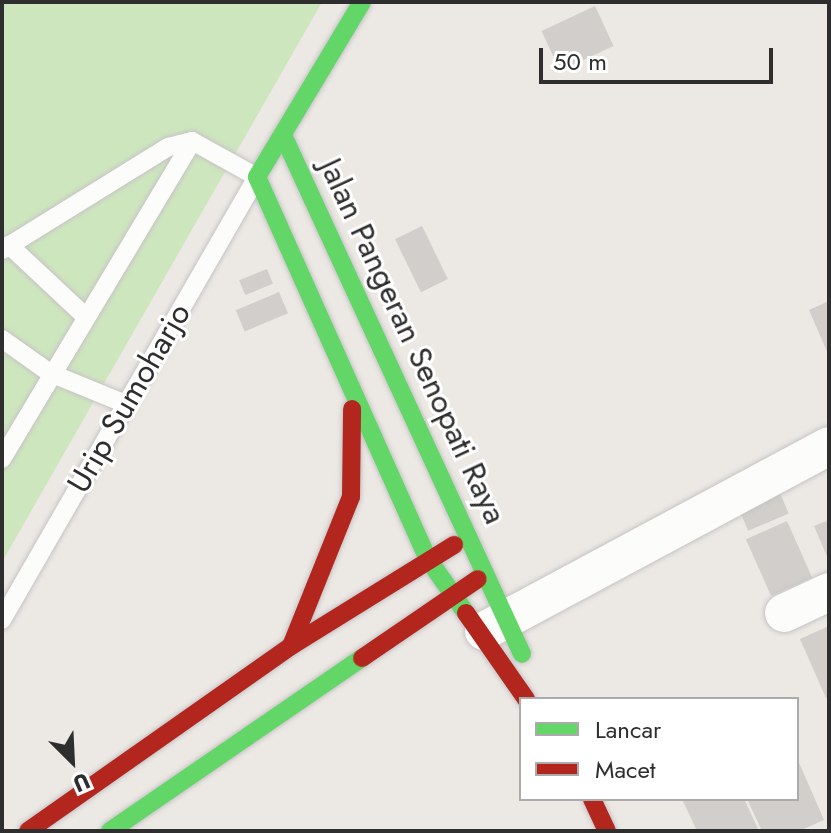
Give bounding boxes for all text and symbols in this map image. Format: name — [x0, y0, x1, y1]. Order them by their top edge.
scale bar — [543, 32, 777, 82]
text: 50 m — [553, 44, 607, 79]
street label: Jalan Pangeran Senopati Raya — [311, 152, 515, 530]
street label: Urip Sumoharjo — [59, 296, 199, 500]
legend — [519, 697, 799, 801]
text: Lancar — [595, 712, 661, 747]
north arrow — [32, 721, 112, 801]
text: Macet — [595, 752, 656, 787]
text: U — [68, 765, 95, 801]

